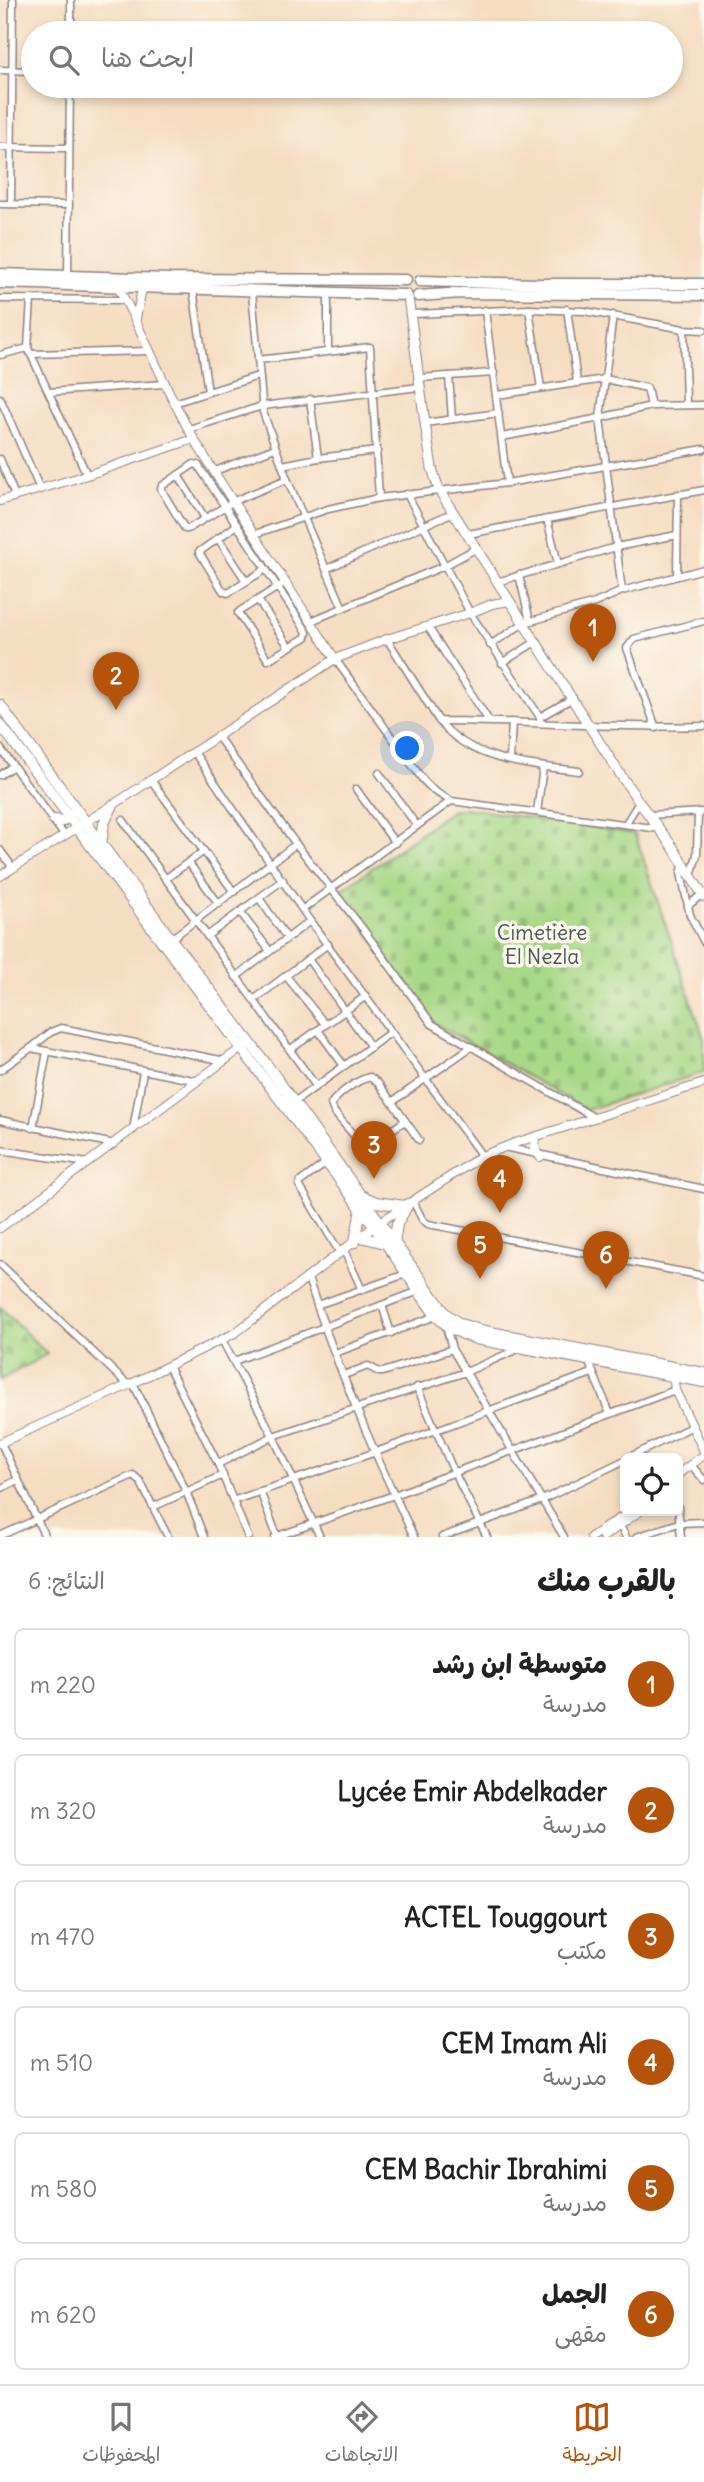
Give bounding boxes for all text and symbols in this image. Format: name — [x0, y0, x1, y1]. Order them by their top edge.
search box — [21, 21, 683, 98]
icon: search — [45, 41, 83, 79]
text: ابحث هنا — [101, 41, 194, 74]
pin: 1 — [570, 604, 616, 662]
pin: 2 — [93, 652, 139, 710]
your location — [390, 731, 424, 765]
park label: Cimetière El Nezla — [497, 919, 587, 970]
pin: 3 — [351, 1121, 397, 1179]
pin: 4 — [477, 1155, 523, 1213]
pin: 5 — [457, 1221, 503, 1279]
pin: 6 — [583, 1231, 629, 1289]
map controls — [620, 1453, 683, 1516]
button: locate — [620, 1453, 683, 1516]
text: بالقرب منك — [537, 1561, 676, 1599]
text: النتائج: 6 — [28, 1566, 105, 1595]
text: متوسطة ابن رشد — [432, 1647, 607, 1680]
text: 220 m — [30, 1670, 96, 1699]
text: 1 — [646, 1670, 656, 1699]
text: مدرسة — [543, 1689, 607, 1718]
text: Lycée Emir Abdelkader — [337, 1775, 607, 1808]
text: 320 m — [30, 1796, 96, 1825]
text: 2 — [645, 1796, 657, 1825]
text: مدرسة — [543, 1810, 607, 1839]
text: ACTEL Touggourt — [404, 1901, 607, 1934]
text: 470 m — [30, 1922, 95, 1951]
text: 3 — [644, 1922, 658, 1951]
text: مكتب — [557, 1936, 607, 1965]
text: CEM Imam Ali — [441, 2027, 607, 2060]
text: 510 m — [30, 2048, 93, 2077]
text: 4 — [644, 2048, 658, 2077]
text: مدرسة — [543, 2062, 607, 2091]
text: CEM Bachir Ibrahimi — [365, 2153, 607, 2186]
text: 580 m — [30, 2174, 97, 2203]
text: 5 — [644, 2174, 658, 2203]
text: مدرسة — [543, 2188, 607, 2217]
text: الجمل — [542, 2277, 607, 2310]
text: 620 m — [30, 2300, 97, 2329]
text: 6 — [644, 2300, 658, 2329]
text: مقهى — [554, 2319, 607, 2348]
tab: المحفوظات — [82, 2398, 160, 2471]
tab: الاتجاهات — [325, 2398, 398, 2471]
tab: الخريطة — [563, 2398, 622, 2471]

